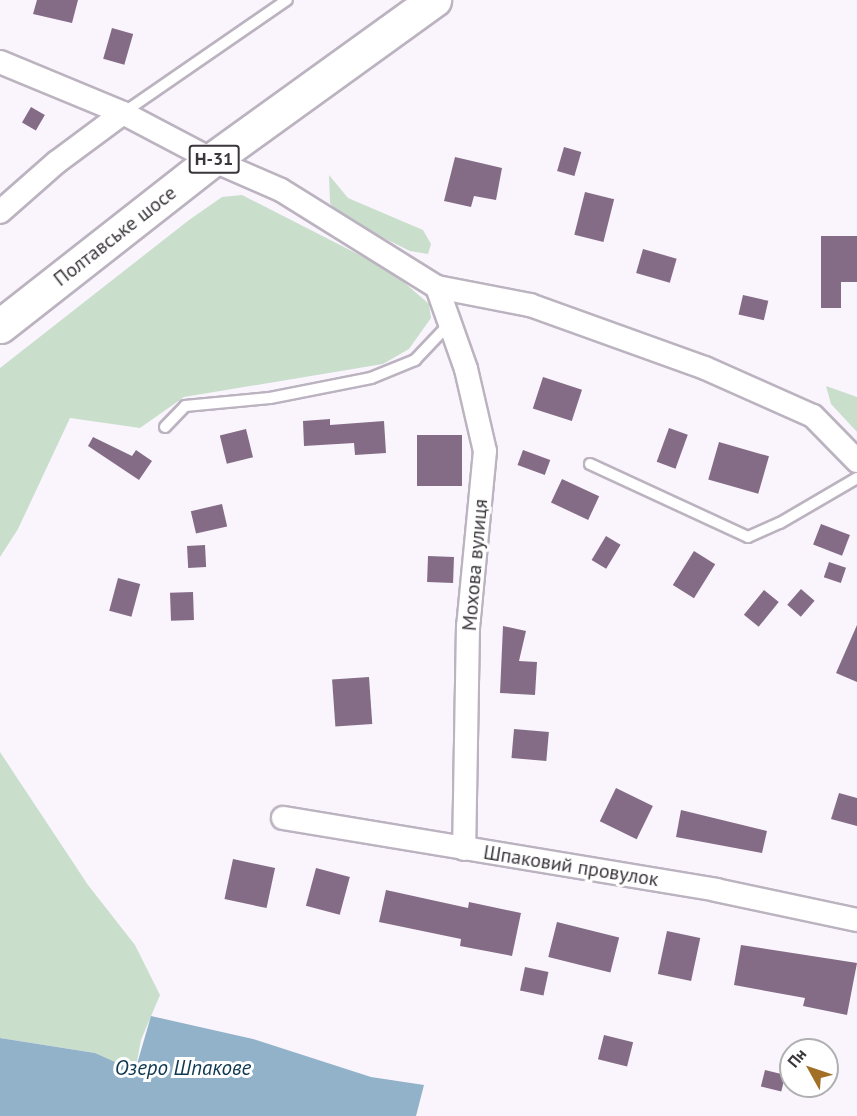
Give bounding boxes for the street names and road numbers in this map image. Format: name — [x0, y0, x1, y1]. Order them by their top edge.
road number: Н-31 — [188, 144, 240, 174]
street label: Полтавське шосе — [49, 181, 181, 291]
street label: Мохова вулиця — [457, 498, 493, 632]
street label: Шпаковий провулок — [482, 840, 660, 892]

